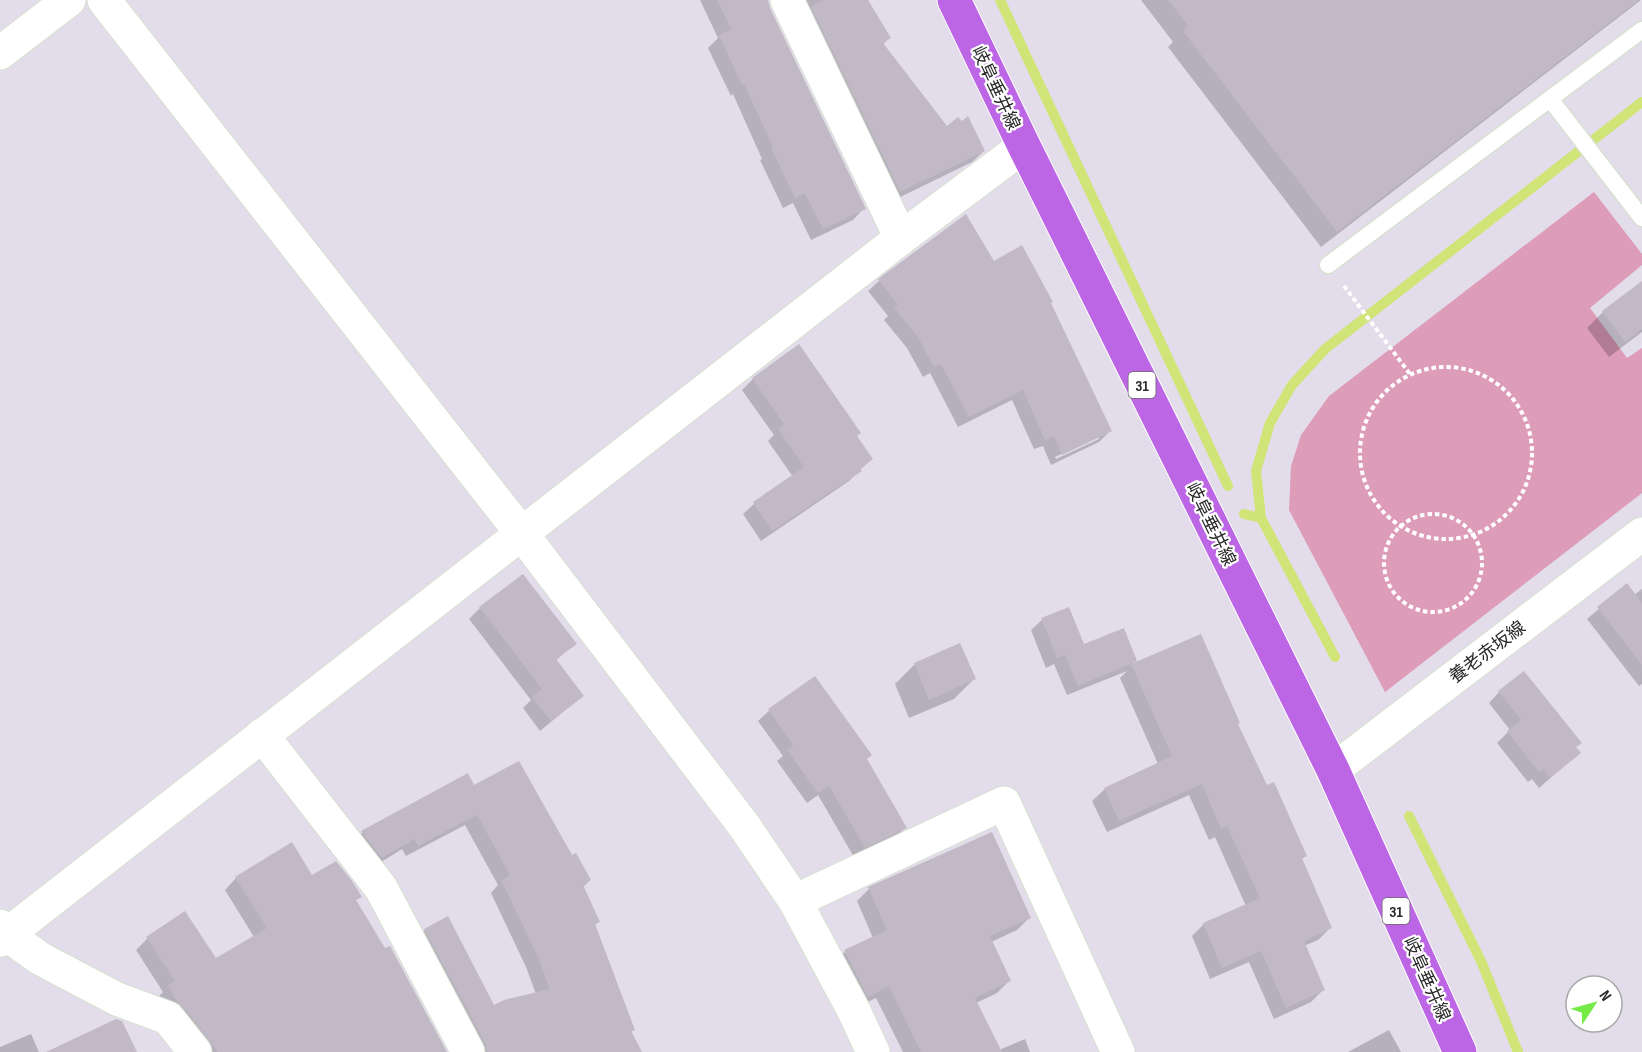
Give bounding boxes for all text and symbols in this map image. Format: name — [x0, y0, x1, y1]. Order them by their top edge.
street label: 岐阜垂井線 — [967, 43, 1024, 133]
road number: 31 — [1128, 372, 1156, 398]
street label: 岐阜垂井線 — [1181, 479, 1240, 569]
street label: 養老赤坂線 — [1445, 617, 1530, 688]
road number: 31 — [1382, 898, 1410, 924]
street label: 岐阜垂井線 — [1399, 934, 1454, 1025]
north arrow — [1564, 974, 1624, 1034]
text: N — [1595, 987, 1615, 1005]

